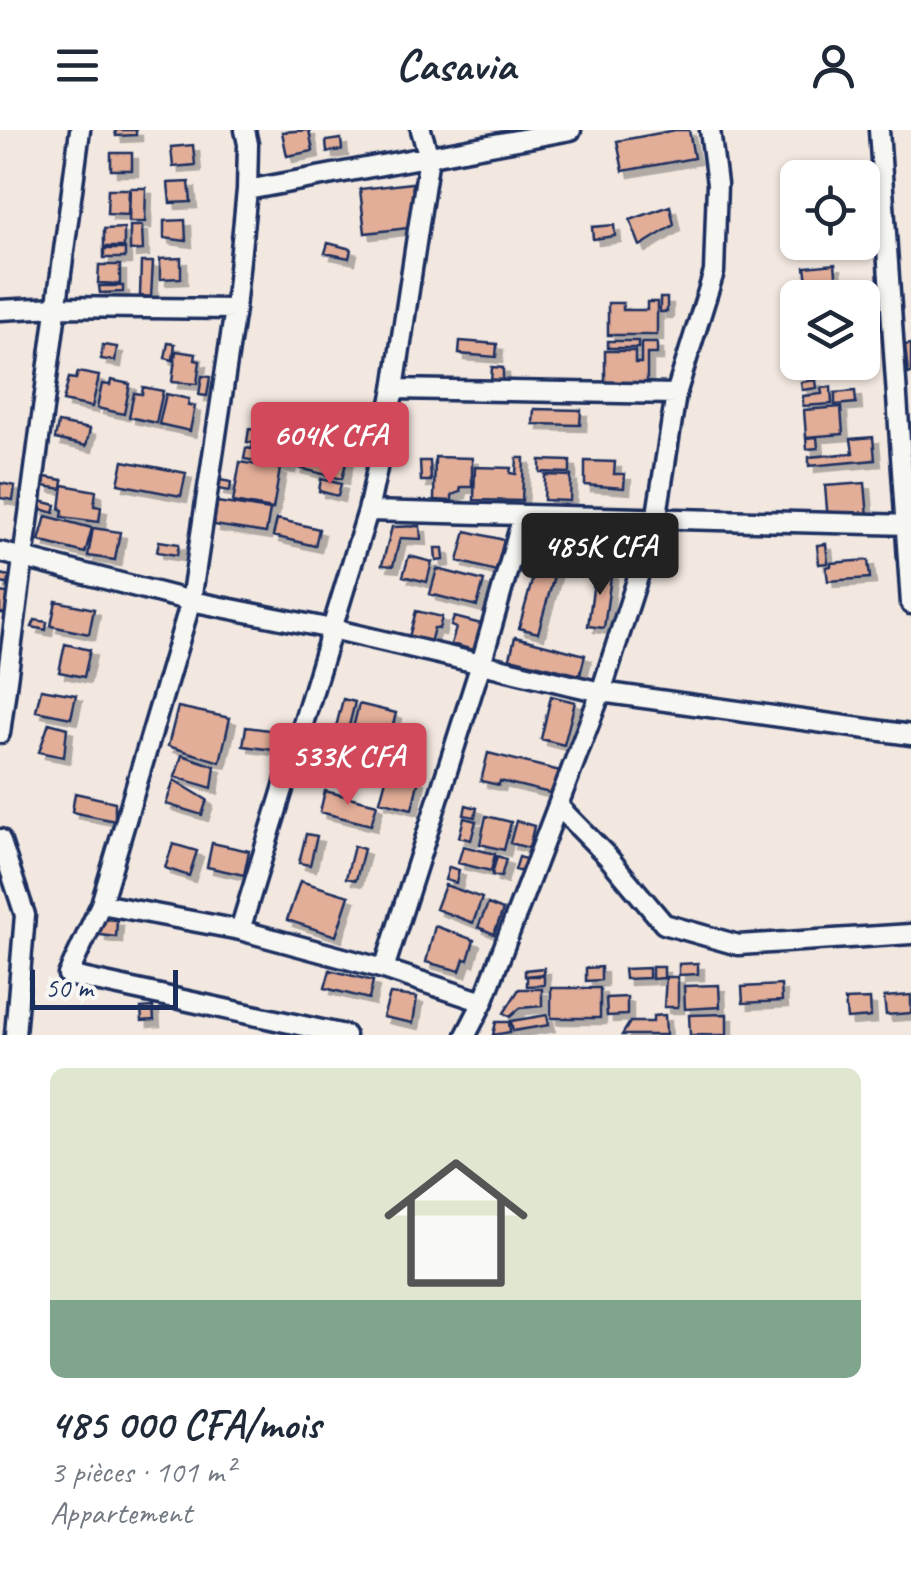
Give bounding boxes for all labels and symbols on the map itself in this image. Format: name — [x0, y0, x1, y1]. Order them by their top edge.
pin: 604K CFA — [227, 402, 433, 487]
pin: 485K CFA — [497, 513, 703, 598]
pin: 533K CFA — [245, 723, 451, 808]
scale bar — [30, 965, 178, 1010]

